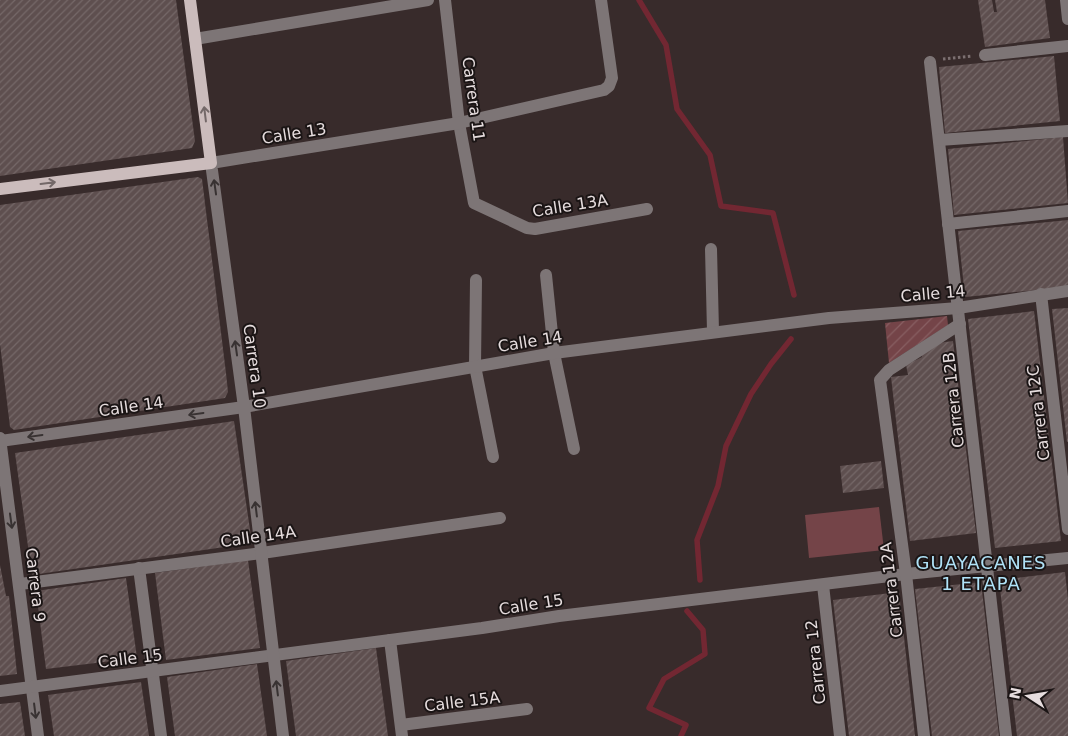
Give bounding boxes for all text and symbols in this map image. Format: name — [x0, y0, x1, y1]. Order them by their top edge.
street label: Carrera 11 — [458, 56, 489, 143]
one-way arrow — [200, 107, 210, 123]
street label: Calle 13 — [260, 119, 328, 148]
one-way arrow — [40, 178, 56, 188]
one-way arrow — [209, 179, 219, 195]
street label: Calle 13A — [531, 190, 609, 221]
street label: Calle 14 — [900, 281, 966, 306]
street label: Carrera 10 — [239, 323, 270, 410]
street label: Calle 14 — [496, 327, 564, 356]
one-way arrow — [231, 340, 241, 356]
street label: Carrera 12B — [939, 351, 968, 449]
street label: Carrera 12C — [1023, 364, 1054, 462]
street label: Calle 14 — [97, 393, 165, 420]
one-way arrow — [188, 409, 204, 419]
one-way arrow — [27, 431, 43, 441]
one-way arrow — [251, 501, 261, 517]
one-way arrow — [6, 513, 16, 529]
street label: Calle 14A — [219, 522, 297, 551]
street label: Carrera 12A — [876, 541, 907, 639]
street label: Carrera 9 — [22, 547, 50, 623]
district label: GUAYACANES 1 ETAPA — [916, 552, 1046, 594]
street label: Calle 15 — [497, 590, 565, 619]
street label: Carrera 12 — [802, 619, 829, 705]
street label: Calle 15 — [97, 645, 164, 672]
north arrow — [1003, 671, 1053, 721]
one-way arrow — [272, 680, 282, 696]
text: N — [1006, 686, 1024, 701]
street label: Calle 15A — [423, 687, 501, 716]
one-way arrow — [30, 703, 40, 719]

